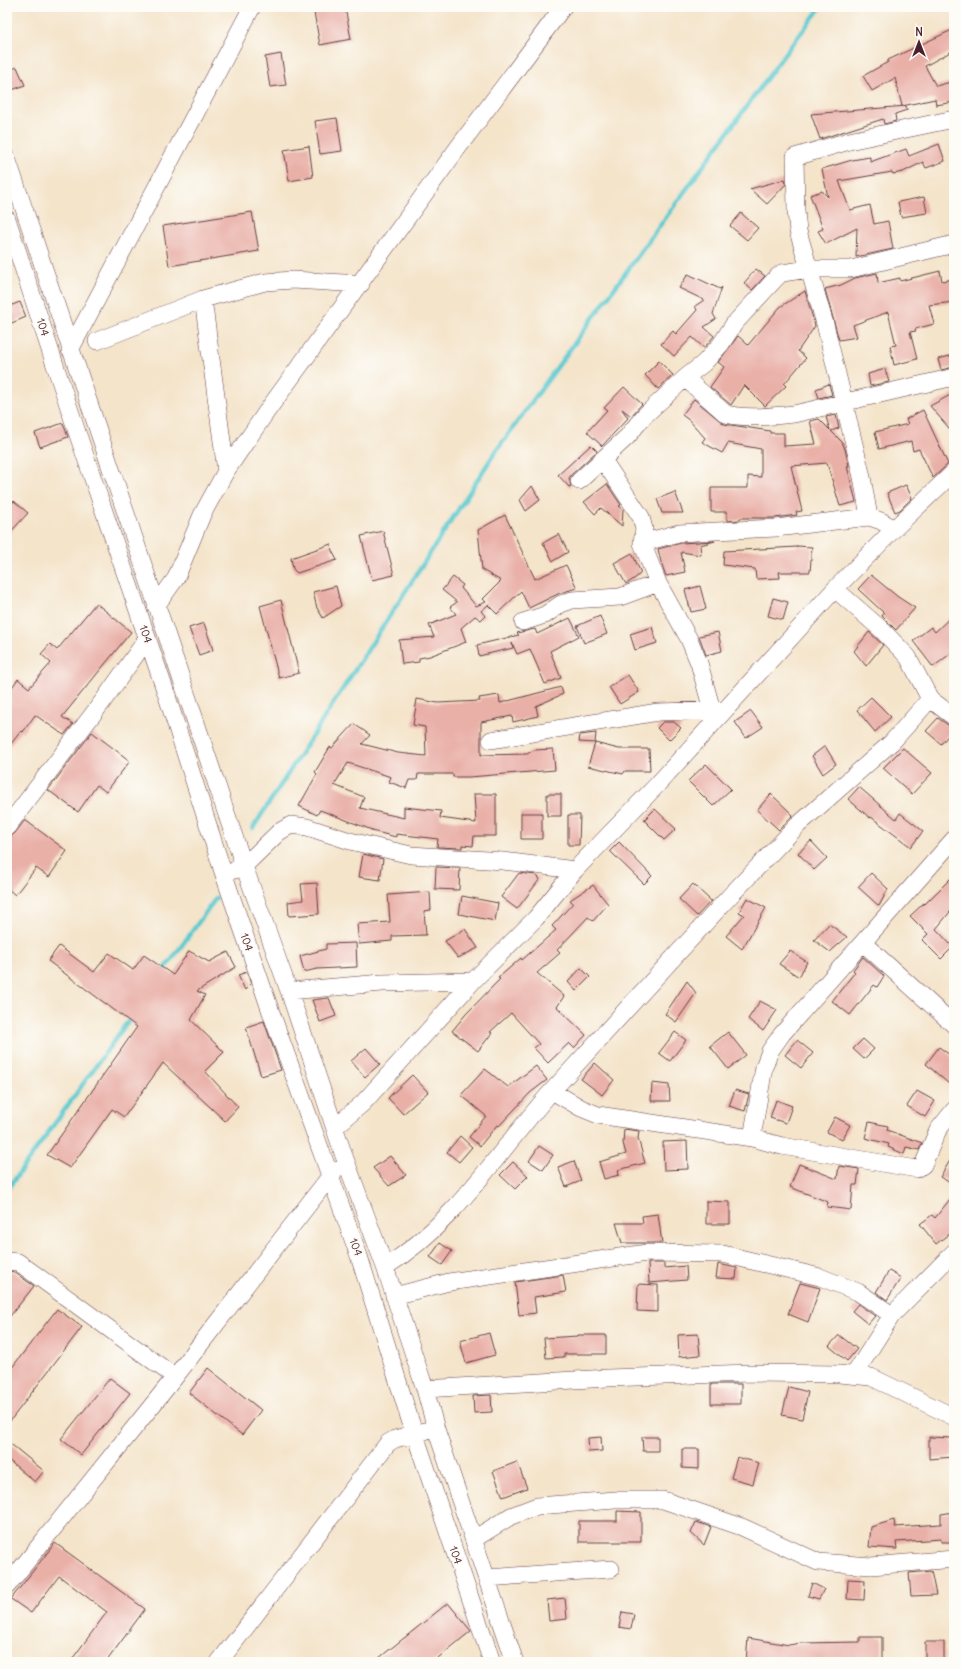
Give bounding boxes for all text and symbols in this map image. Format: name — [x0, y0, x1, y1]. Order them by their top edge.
north arrow — [899, 22, 939, 62]
text: N — [915, 25, 923, 39]
street label: 104 — [34, 316, 52, 338]
street label: 104 — [136, 623, 156, 645]
street label: 104 — [237, 931, 257, 953]
street label: 104 — [346, 1236, 366, 1258]
street label: 104 — [446, 1544, 466, 1566]

